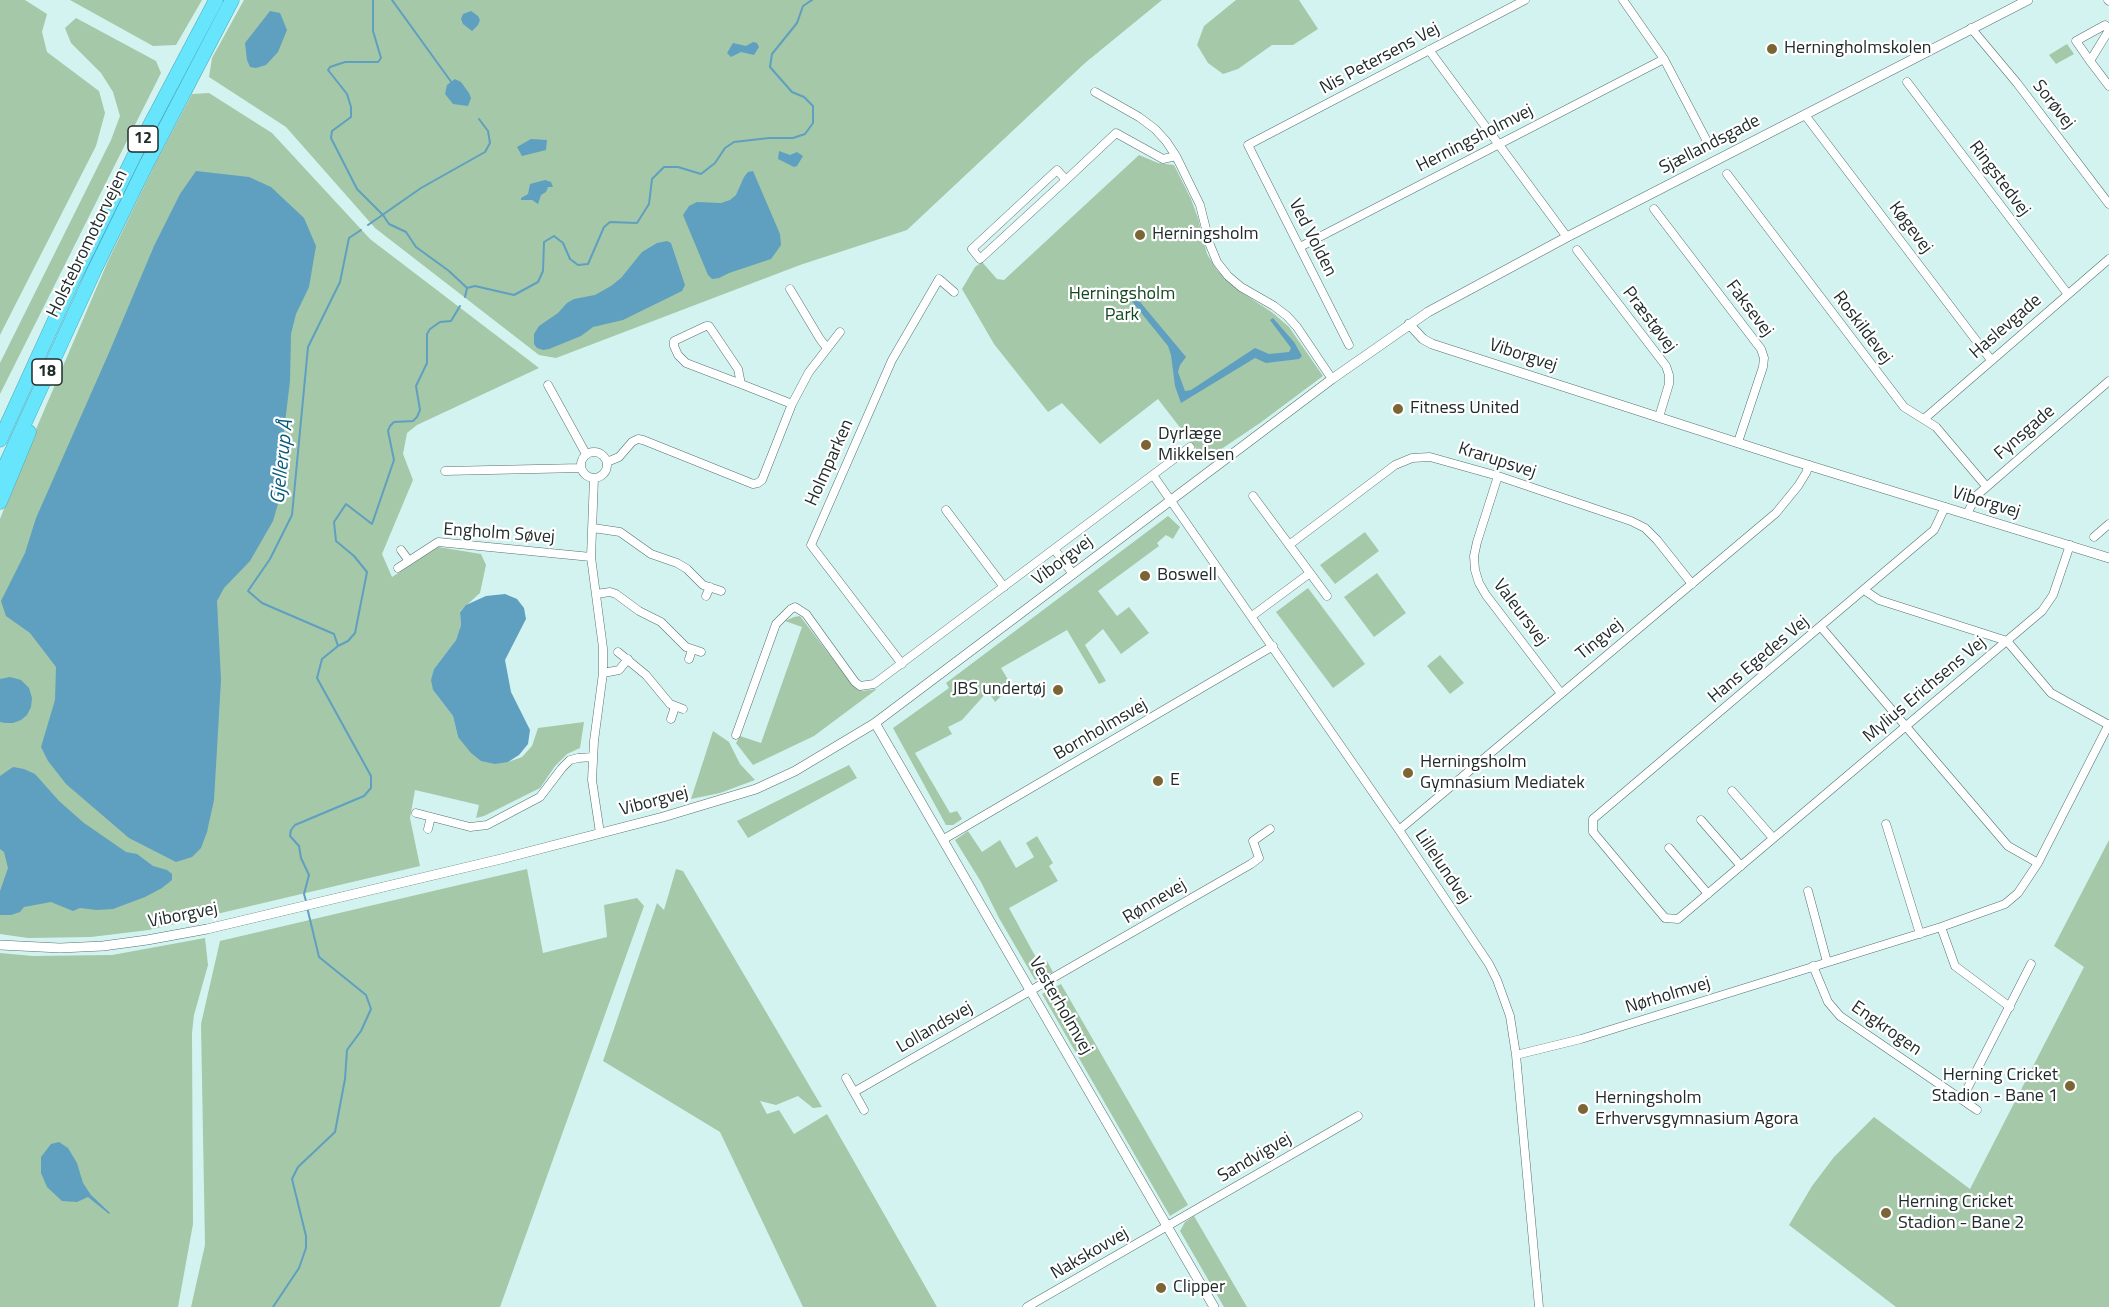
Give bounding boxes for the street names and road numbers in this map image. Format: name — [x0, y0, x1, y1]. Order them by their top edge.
street label: Nis Petersens Vej — [1317, 18, 1443, 100]
street label: Sorøvej — [2027, 76, 2079, 134]
street label: Herningsholmvej — [1413, 100, 1537, 178]
street label: Sjællandsgade — [1656, 110, 1764, 180]
road number: 12 — [128, 126, 158, 152]
street label: Ringstedvej — [1964, 137, 2034, 221]
street label: Holstebromotorvejen — [43, 167, 133, 321]
street label: Ved Volden — [1283, 196, 1341, 280]
street label: Køgevej — [1884, 198, 1936, 258]
street label: Faksevej — [1721, 276, 1777, 342]
street label: Præstøvej — [1617, 283, 1681, 357]
street label: Roskildevej — [1828, 287, 1896, 369]
street label: Haslevgade — [1966, 290, 2046, 364]
street label: Viborgvej — [1486, 335, 1560, 377]
road number: 18 — [32, 359, 62, 385]
street label: Fynsgade — [1990, 401, 2060, 465]
street label: Holmparken — [801, 416, 859, 510]
street label: Krarupsvej — [1455, 438, 1539, 484]
street label: Viborgvej — [1949, 482, 2023, 524]
street label: Engholm Søvej — [442, 519, 556, 549]
street label: Viborgvej — [1028, 531, 1098, 591]
street label: Valeursvej — [1488, 575, 1552, 651]
street label: Hans Egedes Vej — [1704, 612, 1814, 708]
street label: Tingvej — [1572, 615, 1628, 665]
street label: Mylius Erichsens Vej — [1859, 632, 1991, 748]
street label: Bornholmsvej — [1050, 694, 1152, 766]
street label: Viborgvej — [617, 782, 691, 822]
street label: Lillelundvej — [1409, 826, 1475, 908]
street label: Rønnevej — [1119, 875, 1191, 929]
street label: Viborgvej — [146, 899, 220, 933]
street label: Vesterholmvej — [1023, 953, 1097, 1059]
street label: Nørholmvej — [1623, 973, 1713, 1019]
street label: Engkrogen — [1847, 997, 1925, 1061]
street label: Lollandsvej — [893, 998, 977, 1058]
street label: Sandvigvej — [1214, 1128, 1296, 1188]
street label: Nakskovvej — [1047, 1223, 1133, 1285]

